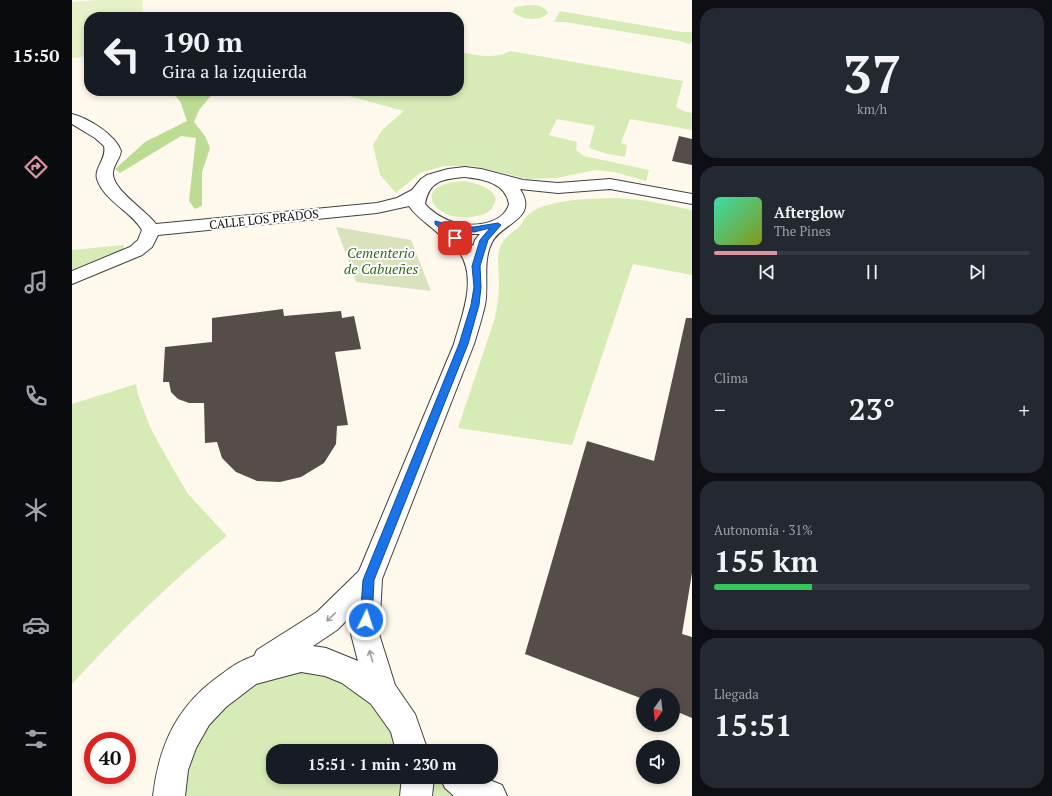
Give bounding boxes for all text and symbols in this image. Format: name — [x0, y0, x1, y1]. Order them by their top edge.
text: 190 m — [162, 23, 243, 60]
icon: left — [96, 28, 148, 80]
text: 37 — [843, 39, 901, 108]
text: 15:50 — [13, 43, 59, 67]
text: Gira a la izquierda — [162, 59, 307, 83]
text: km/h — [857, 100, 887, 118]
icon: directions — [22, 153, 50, 181]
text: Afterglow — [774, 202, 845, 222]
street label: CALLE LOS PRADOS — [208, 206, 320, 232]
pin — [438, 221, 472, 255]
text: The Pines — [774, 222, 831, 240]
icon: arrive — [444, 227, 466, 249]
park label: Cementerio de Cabueñes — [344, 243, 418, 278]
icon: previous — [756, 261, 778, 283]
icon: pause — [861, 261, 883, 283]
icon: next — [966, 261, 988, 283]
icon: music — [22, 268, 50, 296]
text: Clima — [714, 369, 748, 387]
icon: phone — [22, 382, 50, 410]
text: 23° — [849, 389, 895, 429]
text: − — [714, 395, 726, 424]
text: + — [1018, 395, 1030, 424]
icon: climate — [22, 496, 50, 524]
text: Autonomía · 31% — [714, 521, 813, 539]
text: 155 km — [714, 541, 818, 581]
position arrow — [345, 599, 387, 641]
icon: car — [22, 611, 50, 639]
one-way arrow — [326, 612, 336, 622]
one-way arrow — [367, 650, 374, 663]
text: Llegada — [714, 685, 759, 703]
north arrow — [636, 688, 680, 732]
map controls — [636, 688, 680, 784]
text: 15:51 — [714, 705, 792, 745]
icon: filters — [22, 725, 50, 753]
speed limit sign: 40 — [84, 732, 136, 784]
button: sound — [636, 740, 680, 784]
text: 15:51 · 1 min · 230 m — [308, 754, 456, 774]

